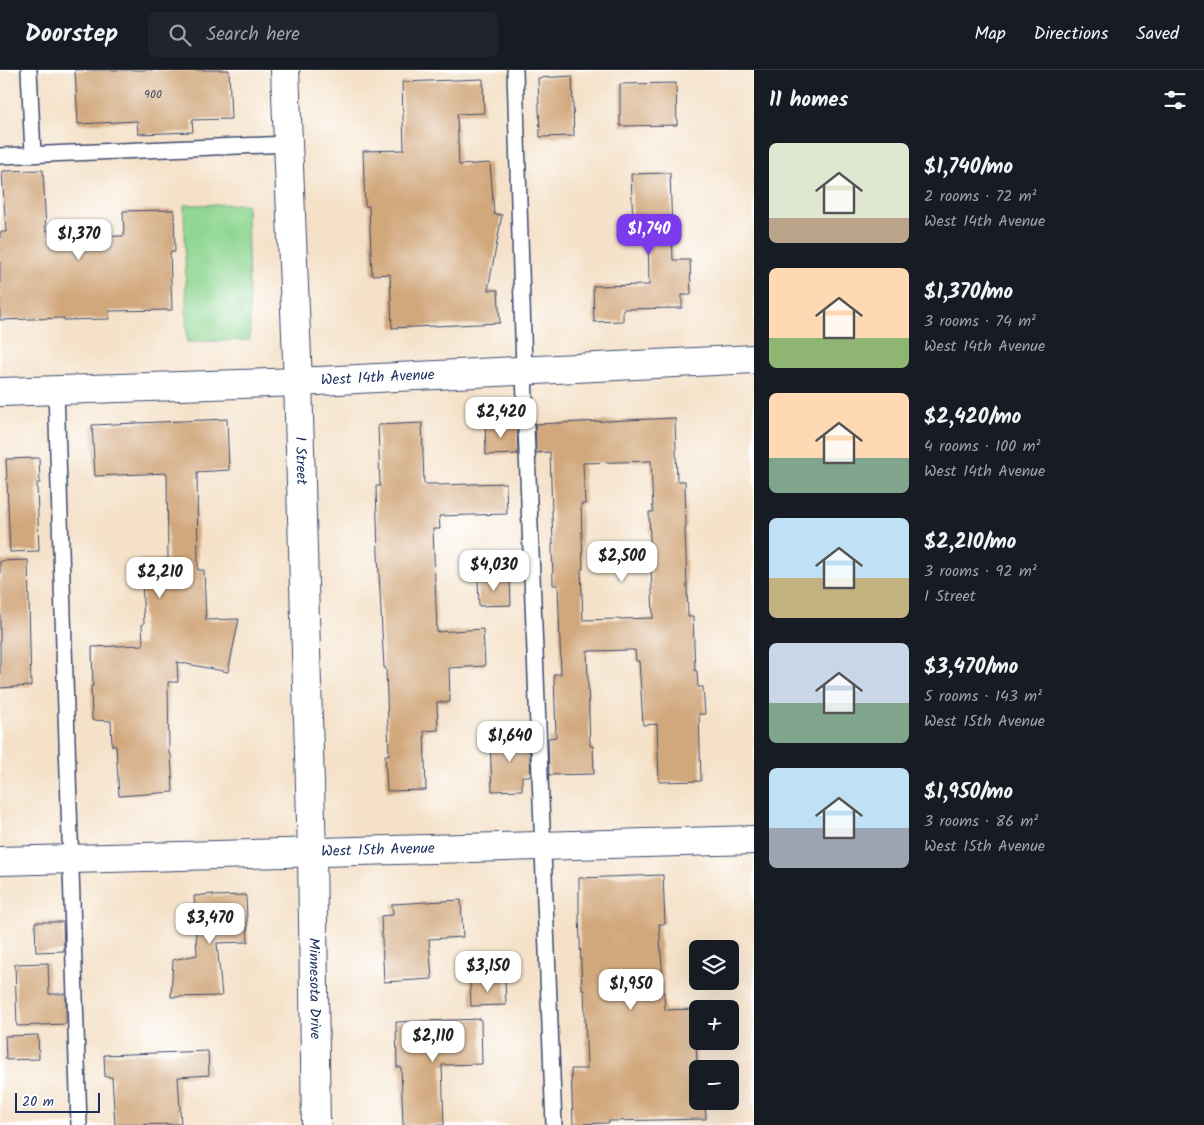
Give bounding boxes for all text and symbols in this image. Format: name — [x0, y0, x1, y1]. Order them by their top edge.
search box — [148, 12, 498, 57]
text: Doorstep — [25, 15, 118, 54]
text: Search here — [206, 20, 300, 50]
text: Map — [974, 20, 1006, 49]
text: Directions — [1034, 20, 1108, 49]
text: Saved — [1136, 20, 1179, 49]
icon: search — [166, 21, 194, 49]
text: 11 homes — [769, 84, 848, 117]
house number: 900 — [144, 85, 162, 104]
icon: filters — [1161, 86, 1189, 114]
text: $1,740/mo — [924, 151, 1013, 184]
icon: home — [809, 163, 869, 223]
text: 2 rooms · 72 m² — [924, 184, 1036, 209]
text: West 14th Avenue — [924, 209, 1045, 234]
pin: $1,740 — [608, 214, 690, 256]
text: $1,740 — [628, 217, 670, 242]
pin: $1,370 — [38, 218, 120, 261]
text: $1,370 — [57, 222, 101, 247]
text: $1,370/mo — [924, 276, 1013, 309]
icon: home — [809, 288, 869, 348]
text: 3 rooms · 74 m² — [924, 309, 1036, 334]
text: West 14th Avenue — [924, 334, 1045, 359]
street label: West 14th Avenue — [320, 363, 435, 393]
pin: $2,420 — [460, 396, 542, 439]
text: $2,420 — [476, 400, 526, 425]
text: $2,420/mo — [924, 401, 1021, 434]
icon: home — [809, 413, 869, 473]
text: 4 rooms · 100 m² — [924, 434, 1040, 459]
street label: I Street — [288, 436, 313, 486]
text: West 14th Avenue — [924, 459, 1045, 484]
text: $2,210/mo — [924, 526, 1016, 559]
icon: home — [809, 538, 869, 598]
pin: $2,500 — [581, 540, 663, 583]
text: $2,500 — [598, 544, 646, 569]
pin: $4,030 — [453, 550, 535, 592]
text: $4,030 — [470, 553, 518, 578]
pin: $2,210 — [119, 556, 201, 599]
text: 3 rooms · 92 m² — [924, 559, 1037, 584]
text: $2,210 — [137, 560, 183, 585]
text: I Street — [924, 584, 976, 609]
text: $3,470/mo — [924, 651, 1018, 684]
icon: home — [809, 663, 869, 723]
text: 5 rooms · 143 m² — [924, 684, 1042, 709]
text: West 15th Avenue — [924, 709, 1045, 734]
pin: $1,640 — [469, 720, 551, 763]
text: $1,640 — [488, 724, 532, 749]
text: $1,950/mo — [924, 776, 1013, 809]
icon: home — [809, 788, 869, 848]
text: 3 rooms · 86 m² — [924, 809, 1038, 834]
text: West 15th Avenue — [924, 834, 1045, 859]
street label: West 15th Avenue — [321, 837, 435, 864]
pin: $3,470 — [169, 902, 251, 945]
text: $3,470 — [187, 906, 233, 931]
street label: Minnesota Drive — [301, 938, 327, 1040]
map controls — [689, 940, 739, 1110]
button: layers — [689, 940, 739, 990]
pin: $3,150 — [447, 950, 529, 993]
text: $3,150 — [466, 954, 510, 979]
pin: $1,950 — [590, 968, 672, 1011]
text: $1,950 — [610, 972, 652, 997]
button: + — [689, 1000, 739, 1050]
pin: $2,110 — [392, 1020, 474, 1063]
text: $2,110 — [413, 1024, 453, 1049]
button: − — [689, 1060, 739, 1110]
scale bar — [15, 1090, 100, 1113]
text: 20 m — [22, 1091, 54, 1113]

